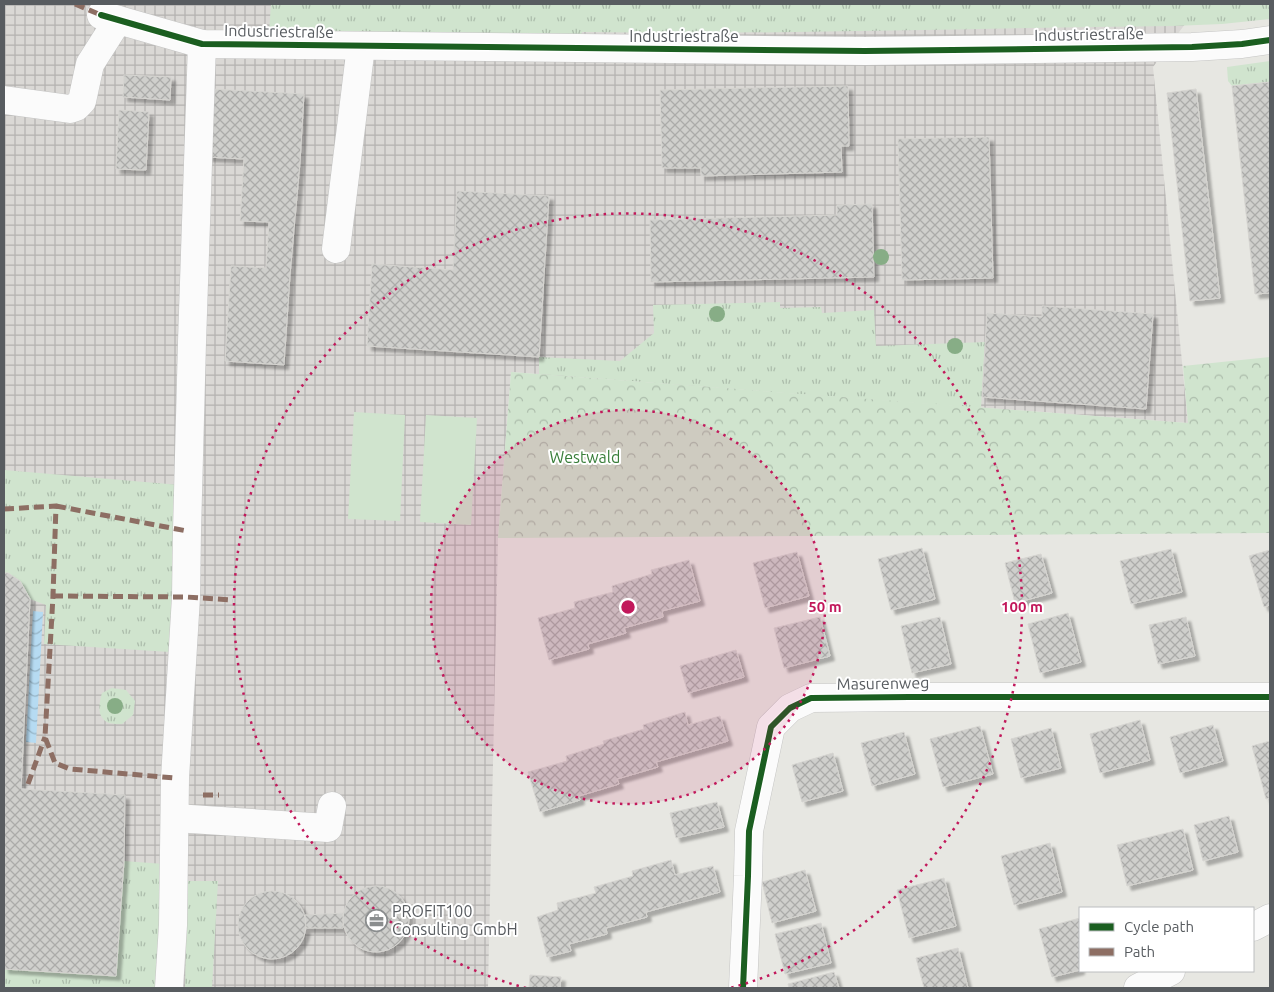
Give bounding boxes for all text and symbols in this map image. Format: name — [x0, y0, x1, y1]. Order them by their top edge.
street label: Industriestraße — [224, 21, 334, 41]
street label: Industriestraße — [1034, 24, 1144, 44]
street label: Industriestraße — [629, 27, 739, 45]
park label: Westwald — [550, 448, 620, 466]
centre of rings — [619, 598, 637, 616]
text: 50 m — [808, 598, 842, 615]
text: 100 m — [1001, 598, 1043, 615]
street label: Masurenweg — [837, 673, 929, 693]
place label: PROFIT100 Consulting GmbH — [392, 902, 518, 938]
legend — [1079, 907, 1254, 972]
office icon: PROFIT100 Consulting GmbH — [364, 908, 388, 932]
text: Cycle path — [1124, 918, 1194, 935]
text: Path — [1124, 943, 1155, 960]

